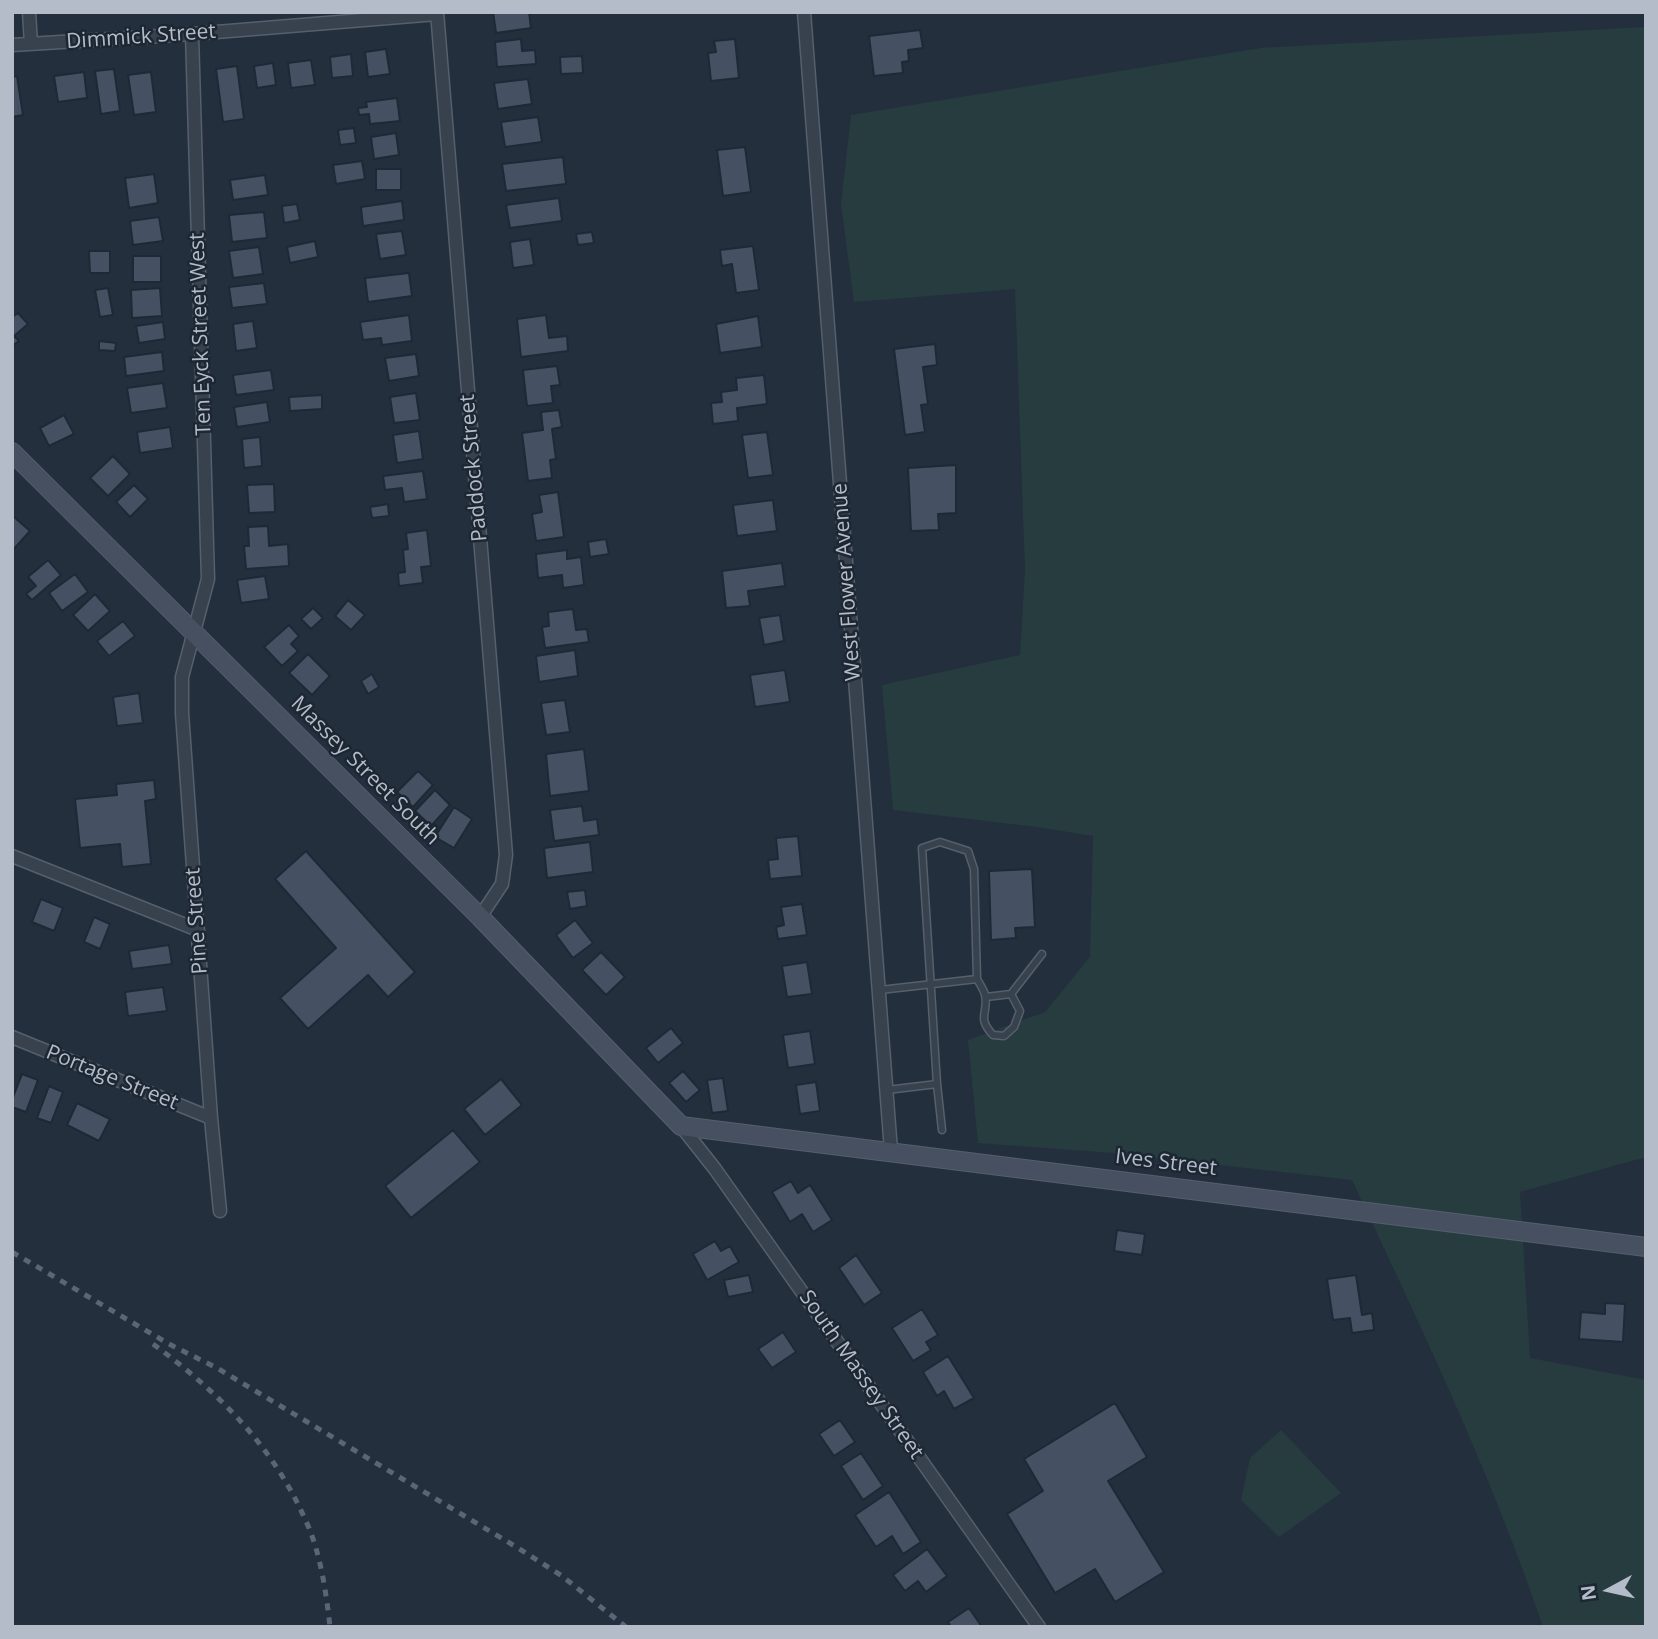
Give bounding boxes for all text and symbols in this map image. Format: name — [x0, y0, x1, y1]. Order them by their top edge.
street label: Dimmick Street — [65, 19, 217, 55]
street label: Ten Eyck Street West — [185, 232, 217, 436]
street label: Paddock Street — [455, 393, 493, 543]
street label: West Flower Avenue — [828, 482, 866, 682]
street label: Massey Street South — [285, 691, 445, 851]
street label: Pine Street — [181, 867, 213, 975]
street label: Portage Street — [42, 1040, 182, 1116]
street label: Ives Street — [1114, 1144, 1218, 1182]
street label: South Massey Street — [793, 1286, 929, 1464]
north arrow — [1574, 1555, 1644, 1625]
text: N — [1574, 1583, 1602, 1602]

